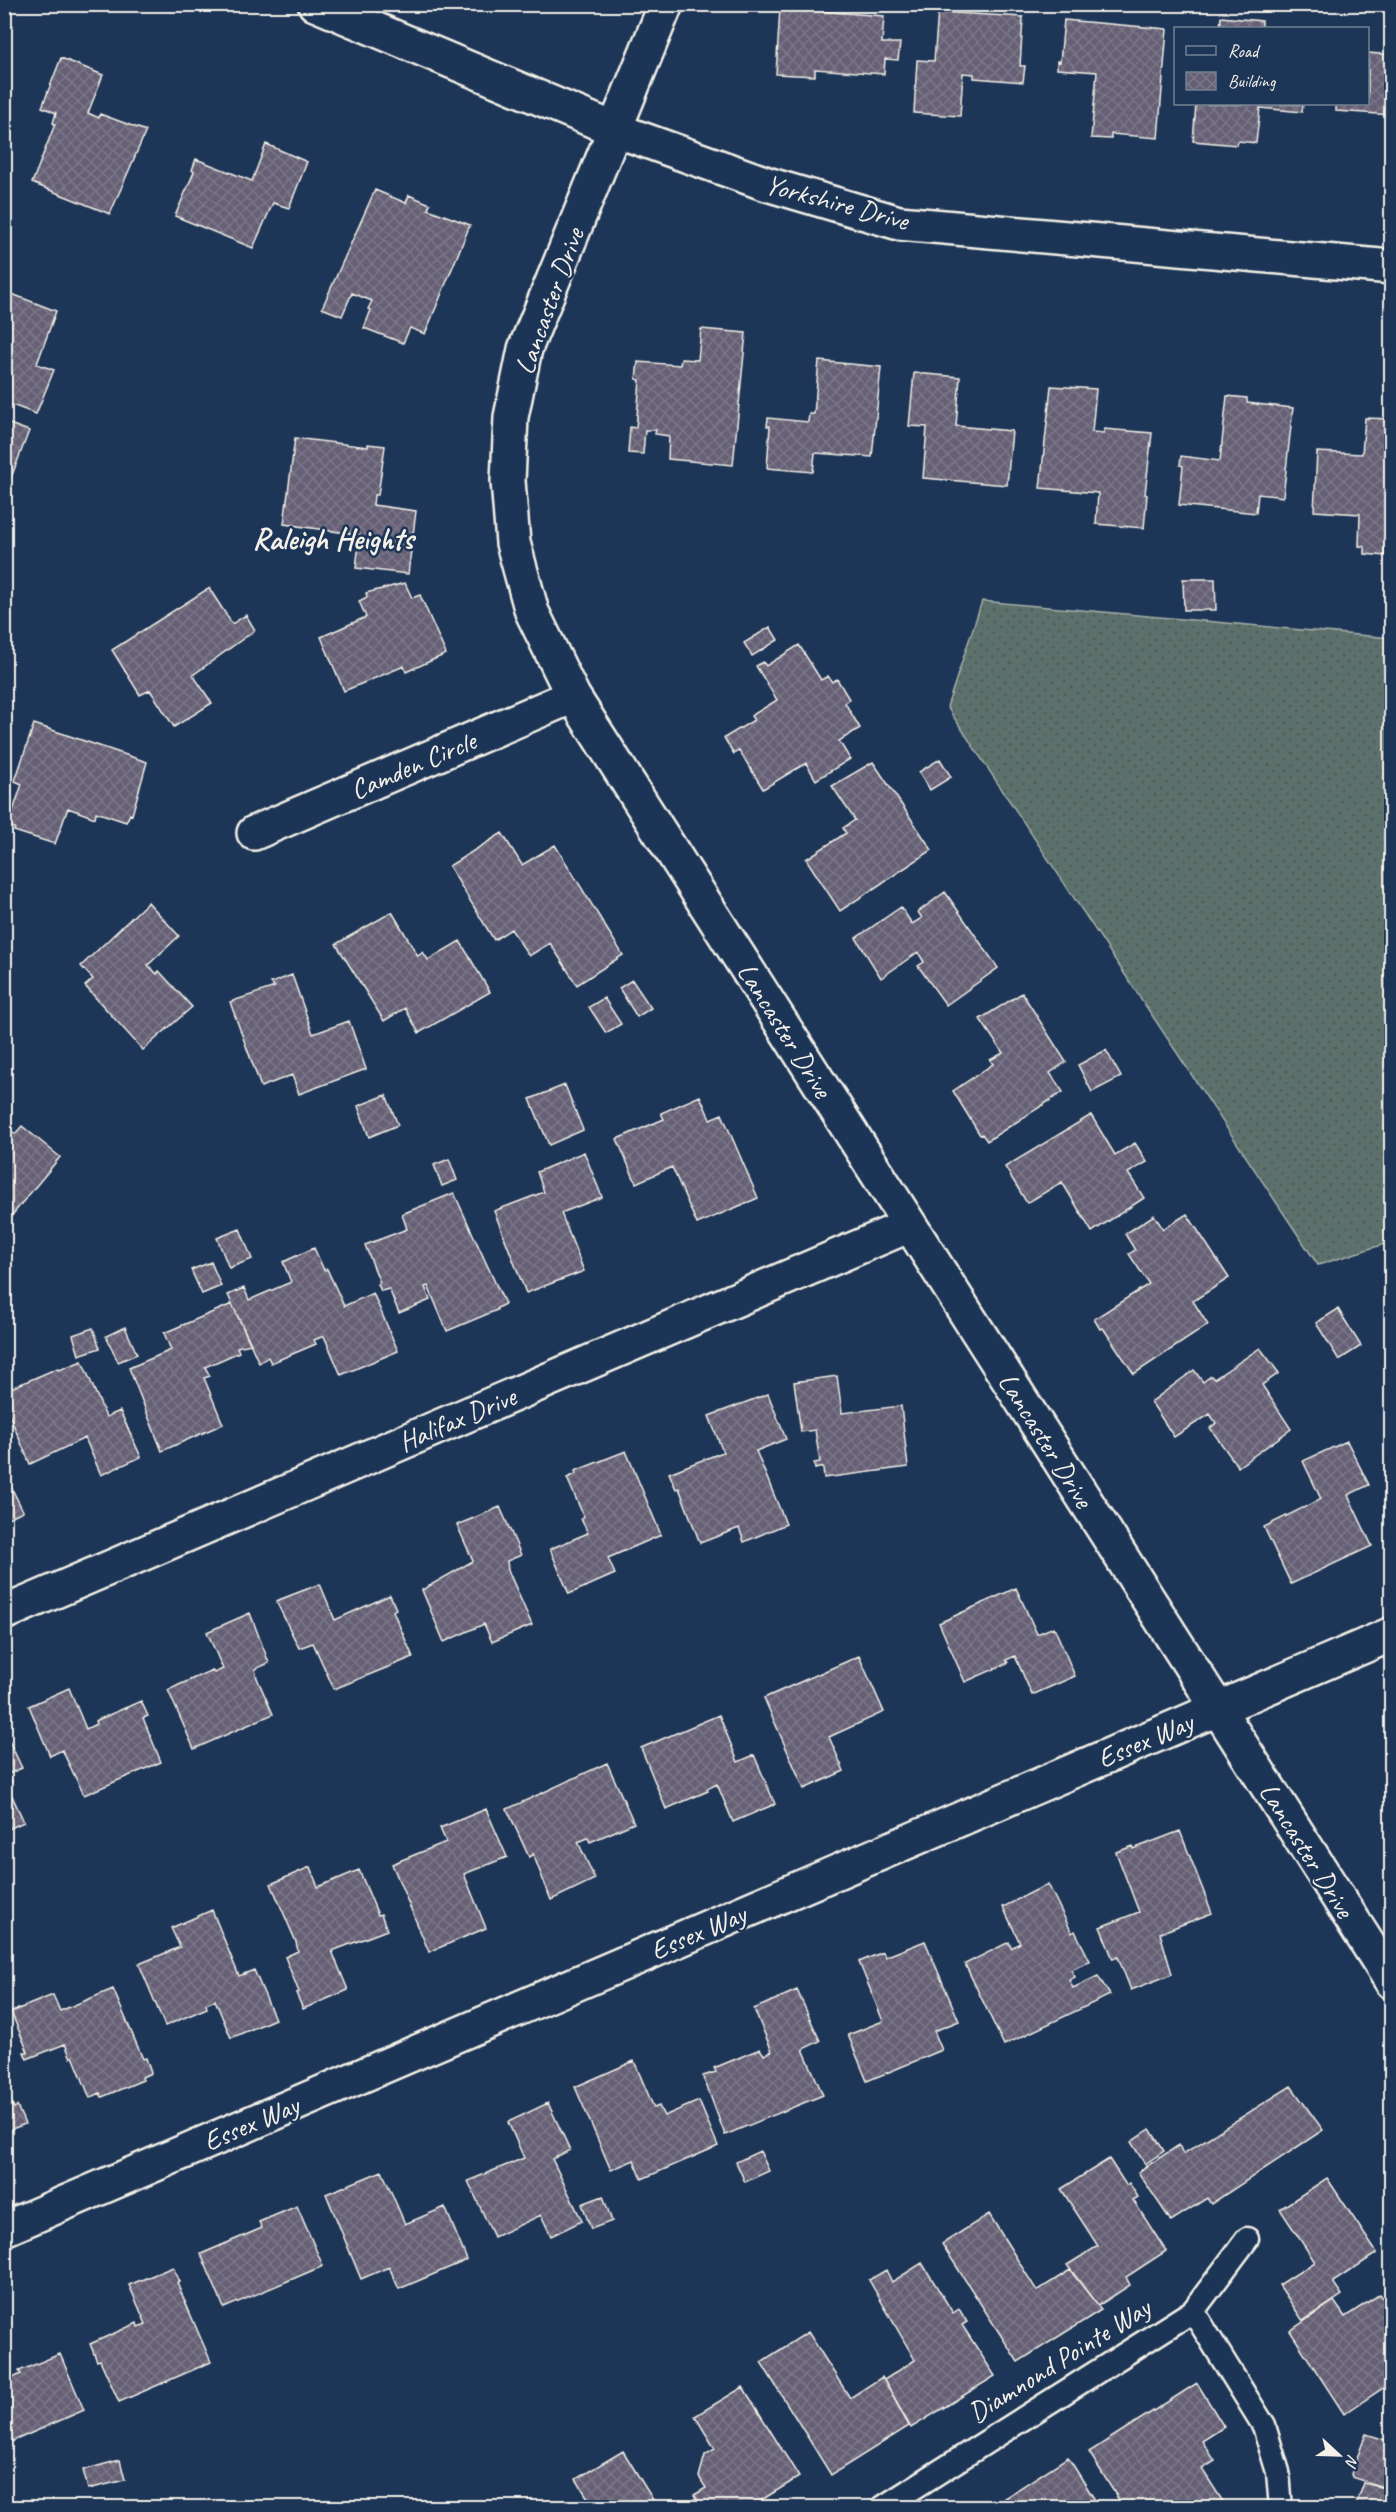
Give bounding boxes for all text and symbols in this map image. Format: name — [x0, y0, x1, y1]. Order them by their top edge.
legend — [1174, 27, 1369, 105]
text: Road — [1228, 40, 1261, 62]
text: Building — [1228, 70, 1277, 92]
street label: Yorkshire Drive — [762, 166, 914, 238]
street label: Lancaster Drive — [506, 221, 592, 379]
district label: Raleigh Heights — [252, 520, 417, 558]
street label: Camden Circle — [345, 722, 483, 807]
street label: Lancaster Drive — [730, 956, 841, 1106]
street label: Lancaster Drive — [991, 1366, 1102, 1516]
street label: Halifax Drive — [393, 1378, 523, 1459]
street label: Essex Way — [1092, 1703, 1200, 1776]
street label: Lancaster Drive — [1252, 1776, 1363, 1926]
street label: Essex Way — [645, 1895, 753, 1968]
street label: Essex Way — [198, 2086, 306, 2159]
street label: Diamnond Pointe Way — [962, 2289, 1159, 2430]
north arrow — [1309, 2425, 1369, 2485]
text: N — [1340, 2452, 1363, 2471]

